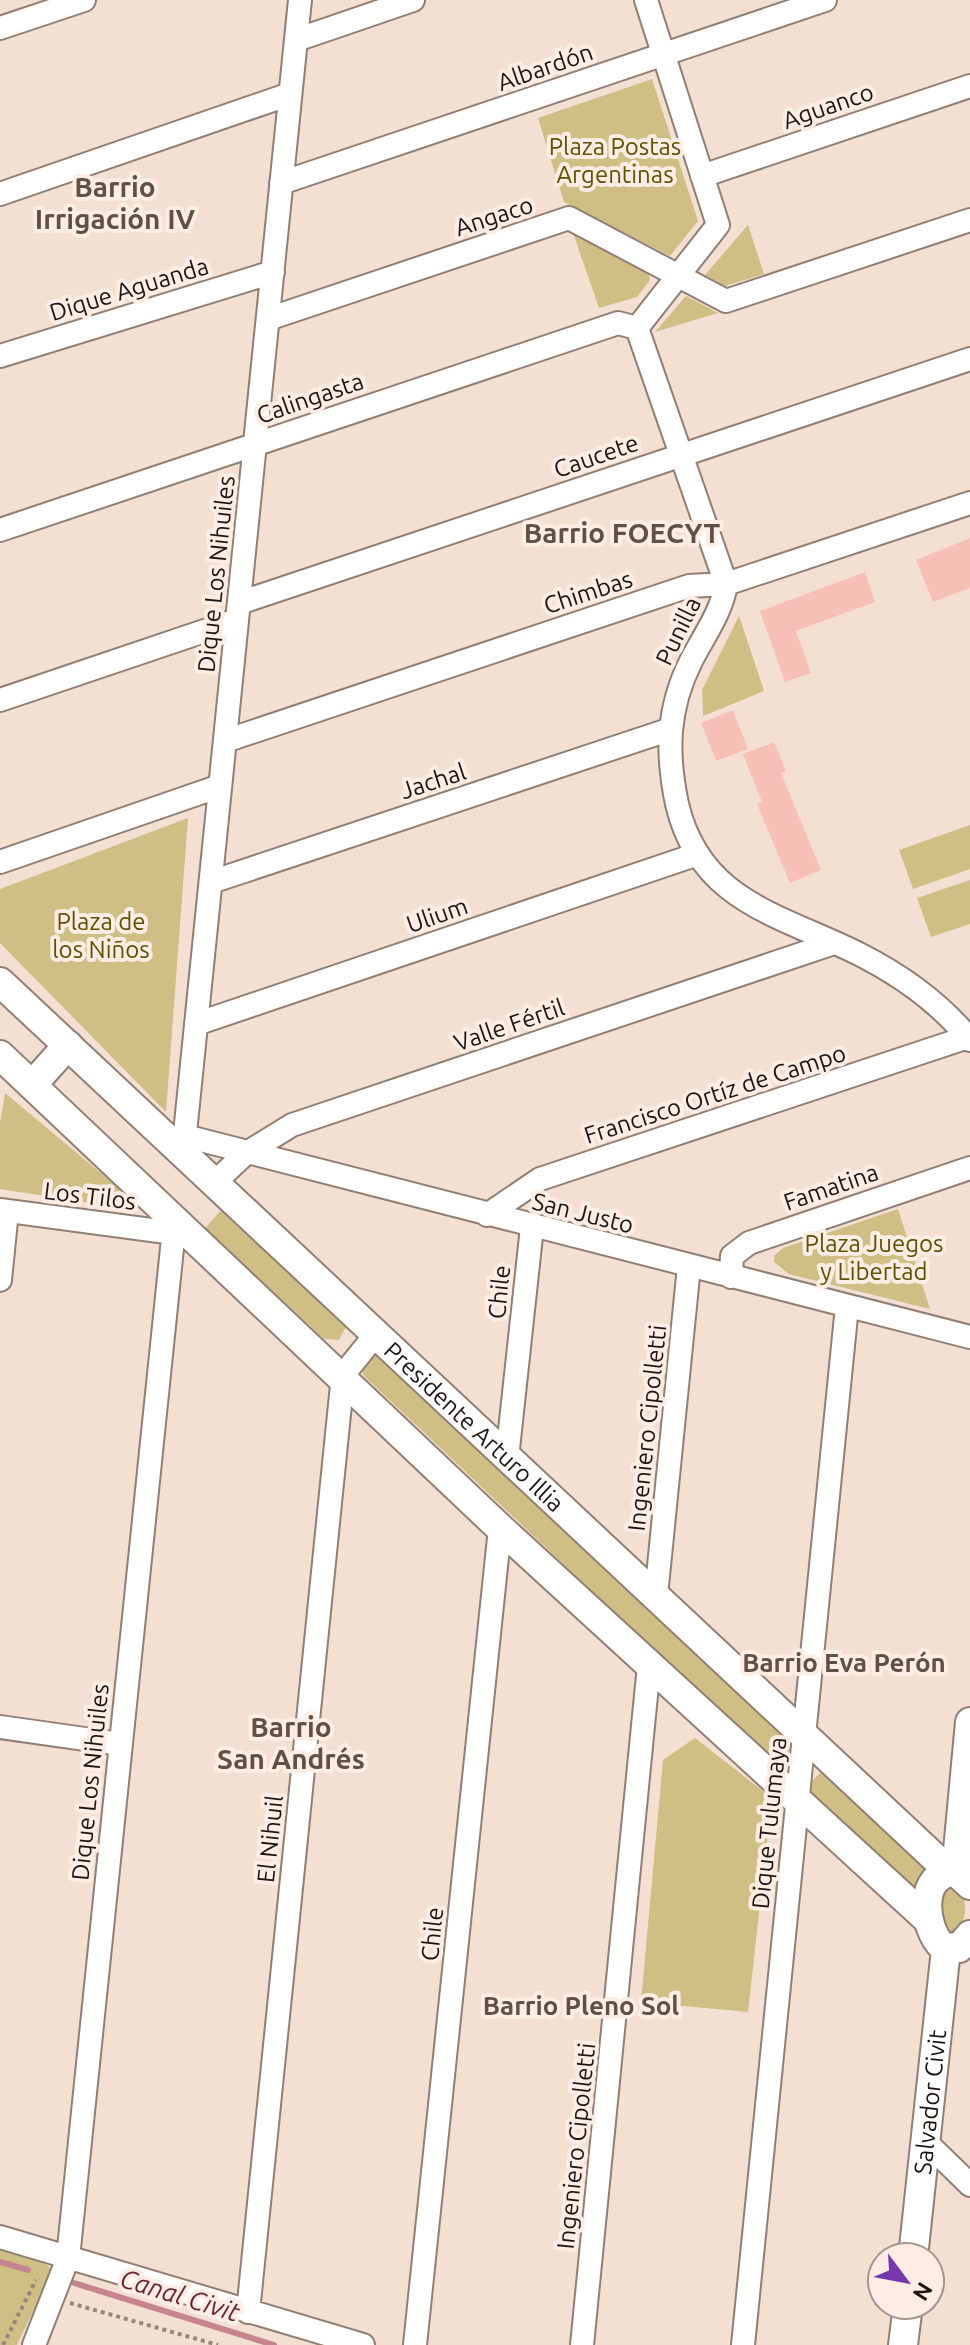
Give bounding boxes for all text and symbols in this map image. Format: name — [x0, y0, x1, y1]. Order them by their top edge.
street label: Albardón — [494, 38, 596, 96]
street label: Aguanco — [779, 78, 877, 134]
park label: Plaza Postas Argentinas — [549, 133, 681, 188]
district label: Barrio Irrigación IV — [35, 171, 196, 234]
street label: Angaco — [452, 191, 536, 241]
street label: Dique Aguanda — [46, 252, 212, 326]
street label: Calingasta — [253, 367, 367, 429]
street label: Caucete — [550, 429, 642, 483]
street label: Dique Los Nihuiles — [192, 474, 240, 674]
district label: Barrio FOECYT — [524, 517, 720, 548]
street label: Chimbas — [540, 565, 636, 619]
street label: Punilla — [650, 592, 706, 670]
street label: Jachal — [397, 758, 469, 804]
street label: Ulium — [403, 892, 471, 938]
park label: Plaza de los Niños — [52, 908, 150, 963]
street label: Valle Fértil — [450, 994, 568, 1056]
street label: Francisco Ortíz de Campo — [581, 1039, 849, 1149]
street label: Famatina — [780, 1158, 882, 1216]
street label: Los Tilos — [42, 1177, 138, 1215]
street label: San Justo — [530, 1187, 636, 1239]
park label: Plaza Juegos y Libertad — [805, 1230, 943, 1285]
street label: Chile — [483, 1264, 515, 1320]
street label: Ingeniero Cipolletti — [623, 1323, 671, 1533]
street label: Presidente Arturo Illia — [379, 1336, 570, 1517]
district label: Barrio Eva Perón — [742, 1648, 946, 1677]
street label: Dique Los Nihuiles — [66, 1682, 114, 1882]
district label: Barrio San Andrés — [217, 1711, 365, 1774]
street label: Dique Tulumaya — [747, 1736, 791, 1910]
street label: El Nihuil — [252, 1794, 288, 1884]
street label: Chile — [416, 1906, 448, 1962]
district label: Barrio Pleno Sol — [483, 1991, 679, 2020]
street label: Salvador Civit — [908, 2028, 951, 2176]
street label: Ingeniero Cipolletti — [552, 2041, 600, 2251]
north arrow — [866, 2241, 946, 2321]
water label: Canal Civit — [117, 2263, 244, 2327]
text: N — [908, 2278, 938, 2305]

